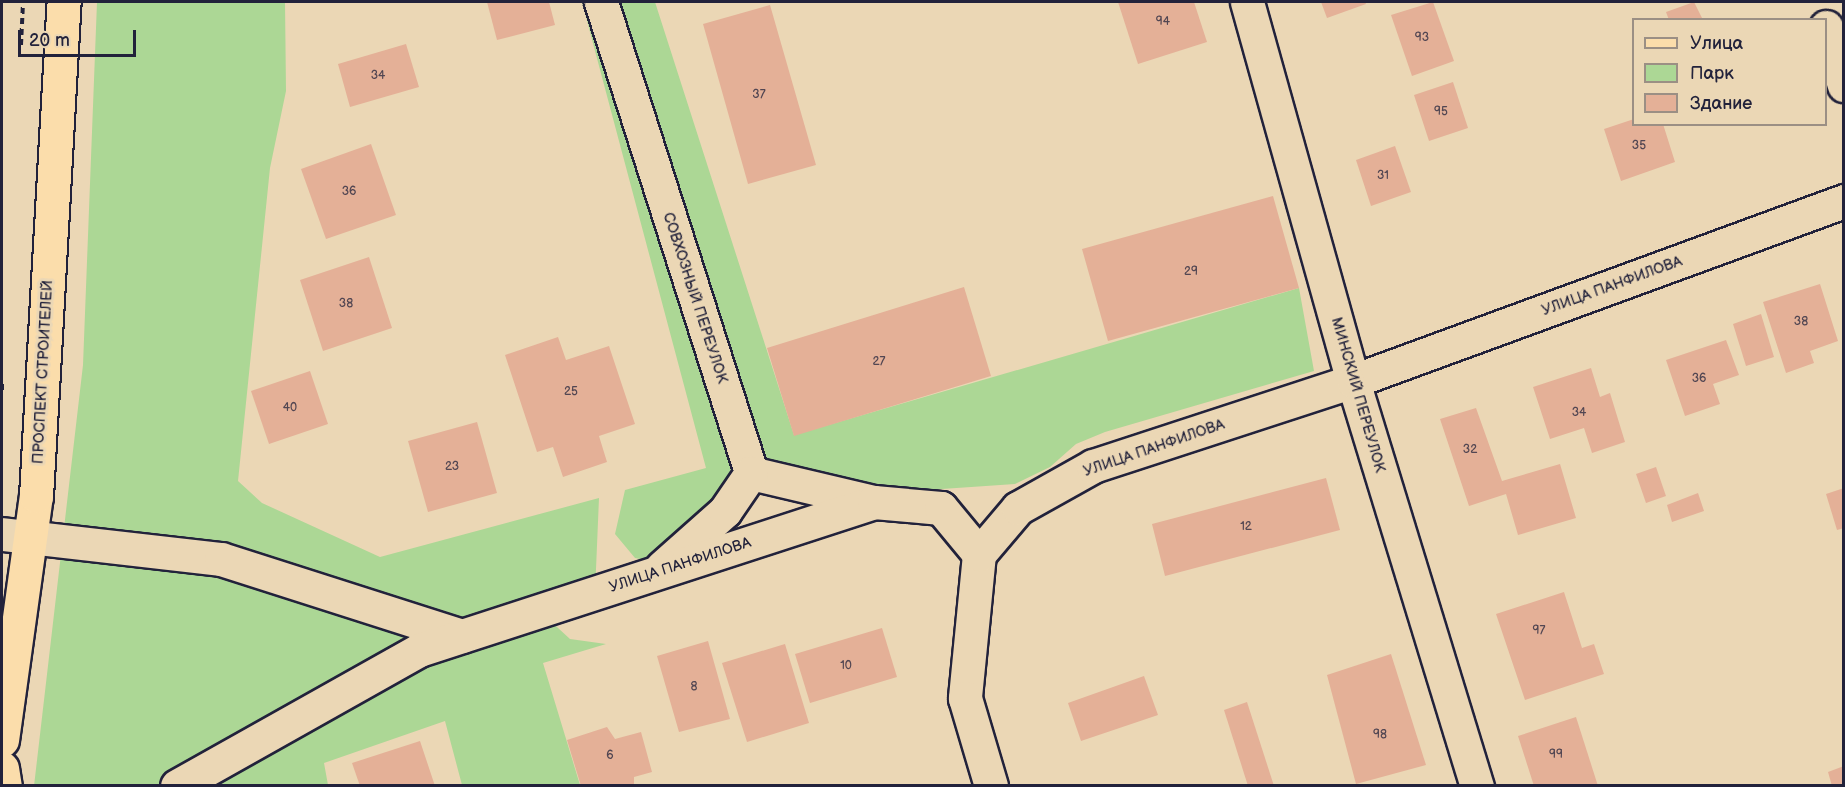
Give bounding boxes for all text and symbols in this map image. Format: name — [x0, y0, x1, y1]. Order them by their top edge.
house number: 94 — [1156, 15, 1170, 29]
scale bar — [21, 18, 140, 56]
legend — [1632, 18, 1827, 126]
text: 20 m — [29, 30, 70, 51]
house number: 93 — [1415, 31, 1429, 45]
text: Улица — [1690, 33, 1743, 54]
text: Парк — [1690, 63, 1734, 84]
house number: 34 — [371, 69, 385, 83]
house number: 37 — [752, 88, 766, 102]
text: Здание — [1690, 93, 1752, 114]
house number: 95 — [1434, 105, 1448, 119]
house number: 35 — [1632, 139, 1646, 153]
house number: 31 — [1377, 169, 1389, 183]
house number: 36 — [342, 185, 356, 199]
street label: СОВХОЗНЫЙ ПЕРЕУЛОК — [659, 210, 731, 386]
street label: УЛИЦА ПАНФИЛОВА — [1539, 252, 1685, 320]
house number: 29 — [1184, 265, 1198, 279]
street label: ПРОСПЕКТ СТРОИТЕЛЕЙ — [29, 280, 57, 464]
house number: 38 — [339, 297, 353, 311]
street label: МИНСКИЙ ПЕРЕУЛОК — [1327, 315, 1389, 475]
house number: 38 — [1794, 315, 1808, 329]
house number: 27 — [873, 355, 885, 369]
house number: 36 — [1692, 372, 1706, 386]
house number: 25 — [564, 385, 578, 399]
house number: 40 — [283, 401, 297, 415]
house number: 34 — [1572, 406, 1586, 420]
street label: УЛИЦА ПАНФИЛОВА — [1081, 415, 1227, 481]
house number: 32 — [1463, 443, 1477, 457]
house number: 23 — [445, 460, 459, 474]
house number: 12 — [1240, 520, 1252, 534]
street label: УЛИЦА ПАНФИЛОВА — [607, 534, 753, 596]
house number: 97 — [1533, 624, 1545, 638]
house number: 10 — [840, 659, 852, 673]
house number: 8 — [691, 680, 697, 694]
house number: 98 — [1373, 728, 1387, 742]
house number: 99 — [1549, 748, 1563, 762]
house number: 6 — [606, 749, 614, 763]

